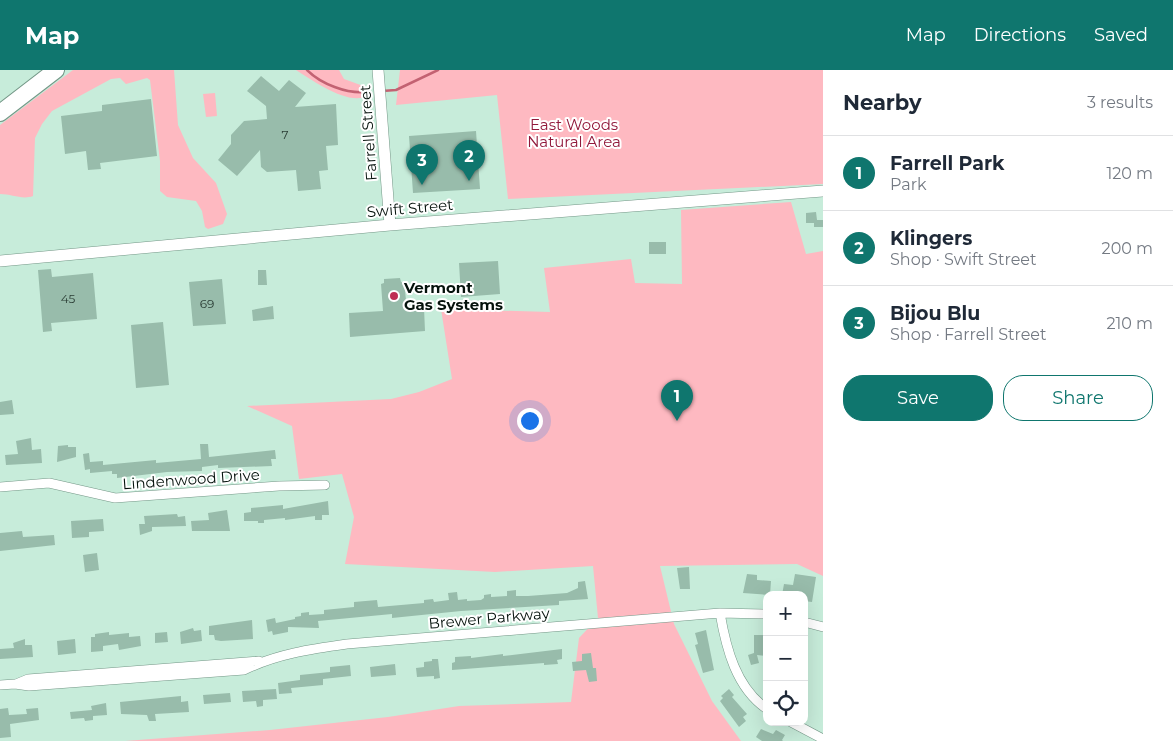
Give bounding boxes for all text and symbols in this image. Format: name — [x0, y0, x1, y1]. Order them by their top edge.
text: Map — [25, 21, 79, 50]
text: Map — [906, 24, 946, 46]
text: Directions — [974, 24, 1066, 46]
text: Saved — [1094, 24, 1148, 46]
street label: Farrell Street — [355, 84, 381, 182]
text: Nearby — [843, 90, 922, 115]
text: 3 results — [1087, 93, 1153, 112]
park label: East Woods Natural Area — [527, 115, 621, 151]
house number: 7 — [281, 127, 289, 142]
pin: 2 — [453, 140, 485, 181]
pin: 3 — [406, 144, 438, 185]
text: Farrell Park — [890, 152, 1004, 175]
text: 1 — [856, 164, 862, 183]
text: 120 m — [1106, 164, 1153, 183]
text: Park — [890, 175, 927, 194]
street label: Swift Street — [366, 195, 454, 221]
text: Klingers — [890, 227, 972, 250]
text: 2 — [854, 239, 864, 258]
text: 200 m — [1102, 239, 1153, 258]
text: Shop · Swift Street — [890, 250, 1037, 269]
place label: Vermont Gas Systems — [403, 278, 503, 314]
marker: Vermont Gas Systems — [388, 290, 400, 302]
house number: 45 — [61, 291, 76, 306]
house number: 69 — [200, 296, 214, 311]
text: Bijou Blu — [890, 302, 980, 325]
text: 3 — [854, 314, 864, 333]
text: 210 m — [1106, 314, 1153, 333]
text: Shop · Farrell Street — [890, 325, 1047, 344]
button: Save — [843, 375, 993, 421]
button: Share — [1003, 375, 1153, 421]
pin: 1 — [661, 380, 693, 421]
your location — [517, 408, 543, 434]
street label: Lindenwood Drive — [122, 465, 260, 493]
map controls — [763, 591, 808, 726]
button: + — [763, 591, 808, 636]
street label: Brewer Parkway — [428, 603, 551, 633]
button: − — [763, 636, 808, 681]
button: locate — [763, 681, 808, 726]

